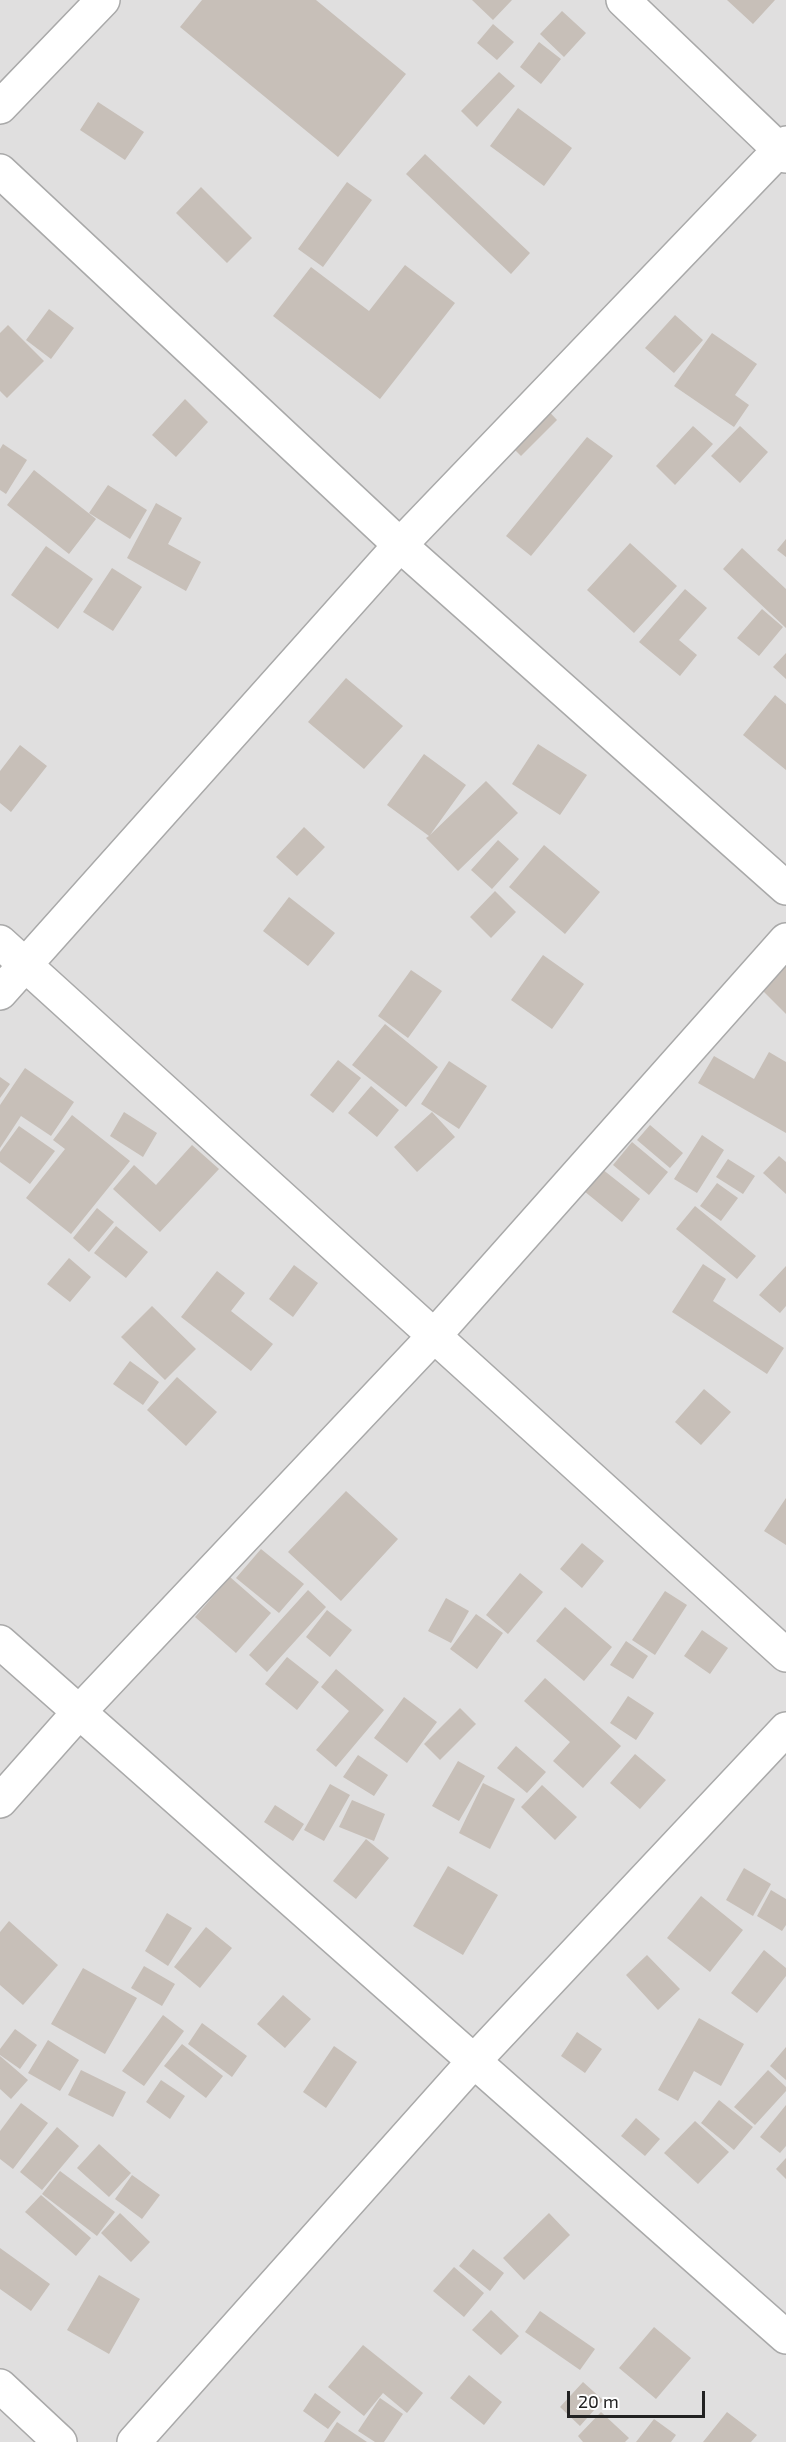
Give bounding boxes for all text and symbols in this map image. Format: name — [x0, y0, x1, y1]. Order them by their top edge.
scale bar — [570, 2379, 708, 2417]
text: 20 m — [578, 2390, 619, 2412]

